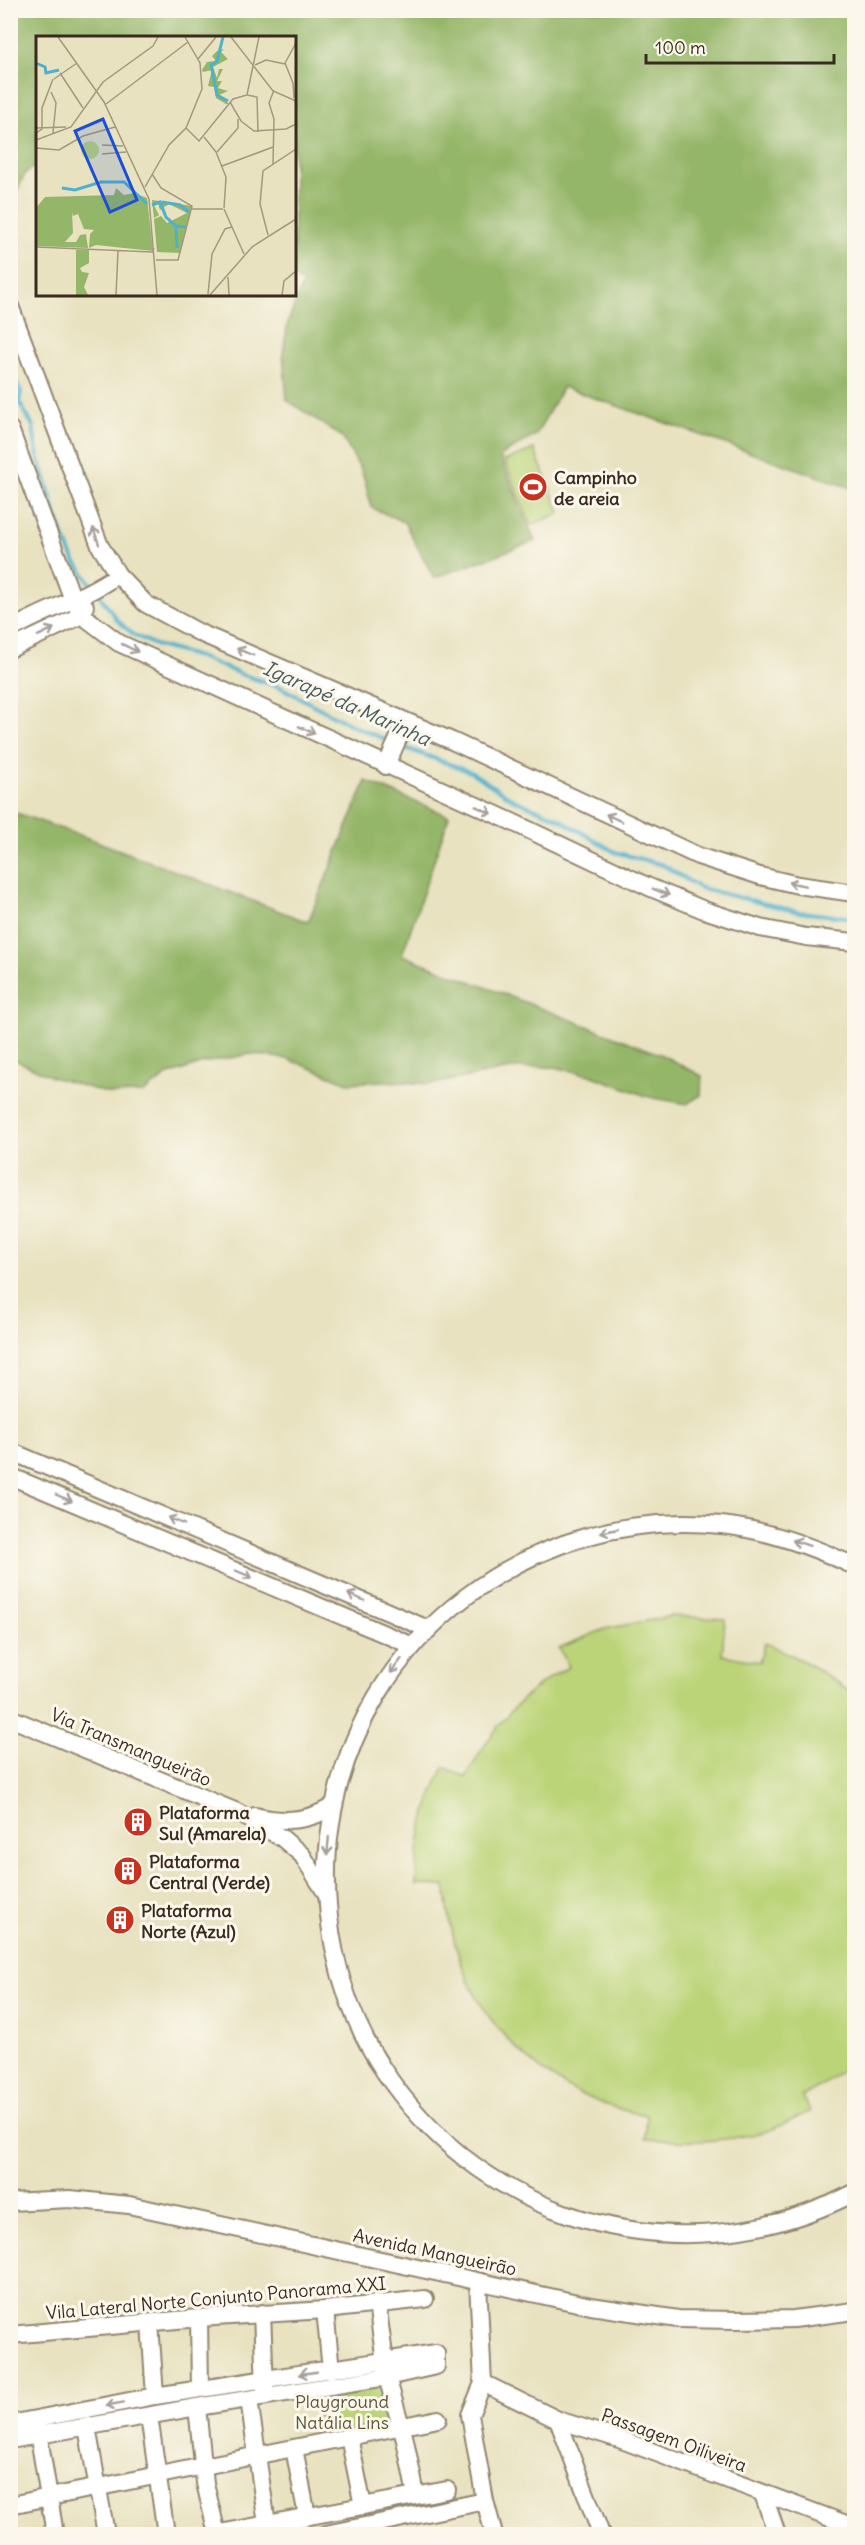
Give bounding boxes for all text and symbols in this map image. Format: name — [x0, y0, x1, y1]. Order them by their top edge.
scale bar — [646, 27, 834, 65]
inset map — [36, 36, 296, 296]
text: 100 m — [655, 36, 706, 59]
place label: Campinho de areia — [554, 466, 637, 510]
sports icon: Campinho de areia — [517, 471, 549, 503]
one-way arrow — [90, 527, 101, 546]
one-way arrow — [36, 625, 54, 637]
one-way arrow — [120, 643, 138, 655]
one-way arrow — [236, 646, 254, 657]
water label: Igarapé da Marinha — [260, 655, 436, 752]
one-way arrow — [297, 725, 315, 736]
one-way arrow — [475, 805, 493, 816]
one-way arrow — [605, 811, 623, 823]
one-way arrow — [787, 878, 807, 889]
one-way arrow — [651, 888, 670, 899]
one-way arrow — [55, 1493, 73, 1505]
one-way arrow — [167, 1515, 186, 1526]
one-way arrow — [600, 1526, 619, 1537]
one-way arrow — [792, 1537, 811, 1548]
one-way arrow — [234, 1569, 253, 1580]
one-way arrow — [347, 1591, 365, 1602]
one-way arrow — [390, 1658, 403, 1674]
street label: Via Transmangueirão — [47, 1703, 215, 1791]
place label: Plataforma Sul (Amarela) — [159, 1801, 266, 1845]
building icon: Plataforma Sul (Amarela) — [122, 1806, 154, 1838]
one-way arrow — [322, 1836, 333, 1856]
place label: Plataforma Central (Verde) — [149, 1850, 270, 1894]
building icon: Plataforma Central (Verde) — [112, 1855, 144, 1887]
place label: Plataforma Norte (Azul) — [141, 1899, 236, 1943]
building icon: Plataforma Norte (Azul) — [104, 1904, 136, 1936]
street label: Avenida Mangueirão — [351, 2223, 519, 2281]
street label: Vila Lateral Norte Conjunto Panorama XXI — [45, 2272, 387, 2324]
one-way arrow — [298, 2368, 318, 2379]
park label: Playground Natália Lins — [295, 2390, 389, 2434]
one-way arrow — [106, 2398, 125, 2409]
street label: Passagem Oiliveira — [598, 2403, 750, 2477]

